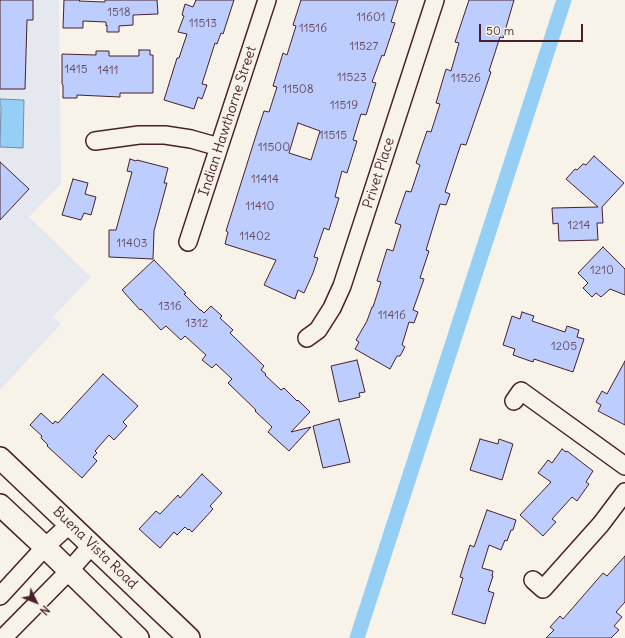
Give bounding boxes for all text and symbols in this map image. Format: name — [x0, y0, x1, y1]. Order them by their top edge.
house number: 1518 — [107, 6, 131, 20]
house number: 11601 — [356, 11, 386, 25]
scale bar — [481, 16, 585, 42]
house number: 11513 — [189, 17, 217, 31]
house number: 11516 — [299, 22, 327, 36]
text: 50 m — [486, 23, 514, 38]
house number: 11527 — [350, 40, 378, 54]
street label: Indian Hawthorne Street — [196, 44, 260, 198]
house number: 1415 — [64, 63, 88, 77]
house number: 1411 — [97, 64, 119, 78]
house number: 11523 — [337, 71, 367, 85]
house number: 11526 — [451, 72, 481, 86]
house number: 11508 — [282, 83, 314, 97]
house number: 11519 — [330, 99, 358, 113]
house number: 11515 — [319, 129, 347, 143]
street label: Privet Place — [360, 135, 398, 211]
house number: 11500 — [258, 141, 290, 155]
house number: 11414 — [251, 173, 279, 187]
house number: 11410 — [245, 200, 275, 214]
house number: 1214 — [567, 219, 591, 233]
house number: 11402 — [240, 230, 270, 244]
house number: 11403 — [116, 237, 148, 251]
house number: 1210 — [590, 264, 614, 278]
house number: 1316 — [158, 300, 182, 314]
house number: 11416 — [378, 309, 406, 323]
house number: 1312 — [186, 317, 208, 331]
house number: 1205 — [551, 340, 577, 354]
street label: Buena Vista Road — [49, 503, 141, 593]
north arrow — [16, 582, 56, 622]
text: N — [37, 603, 52, 618]

